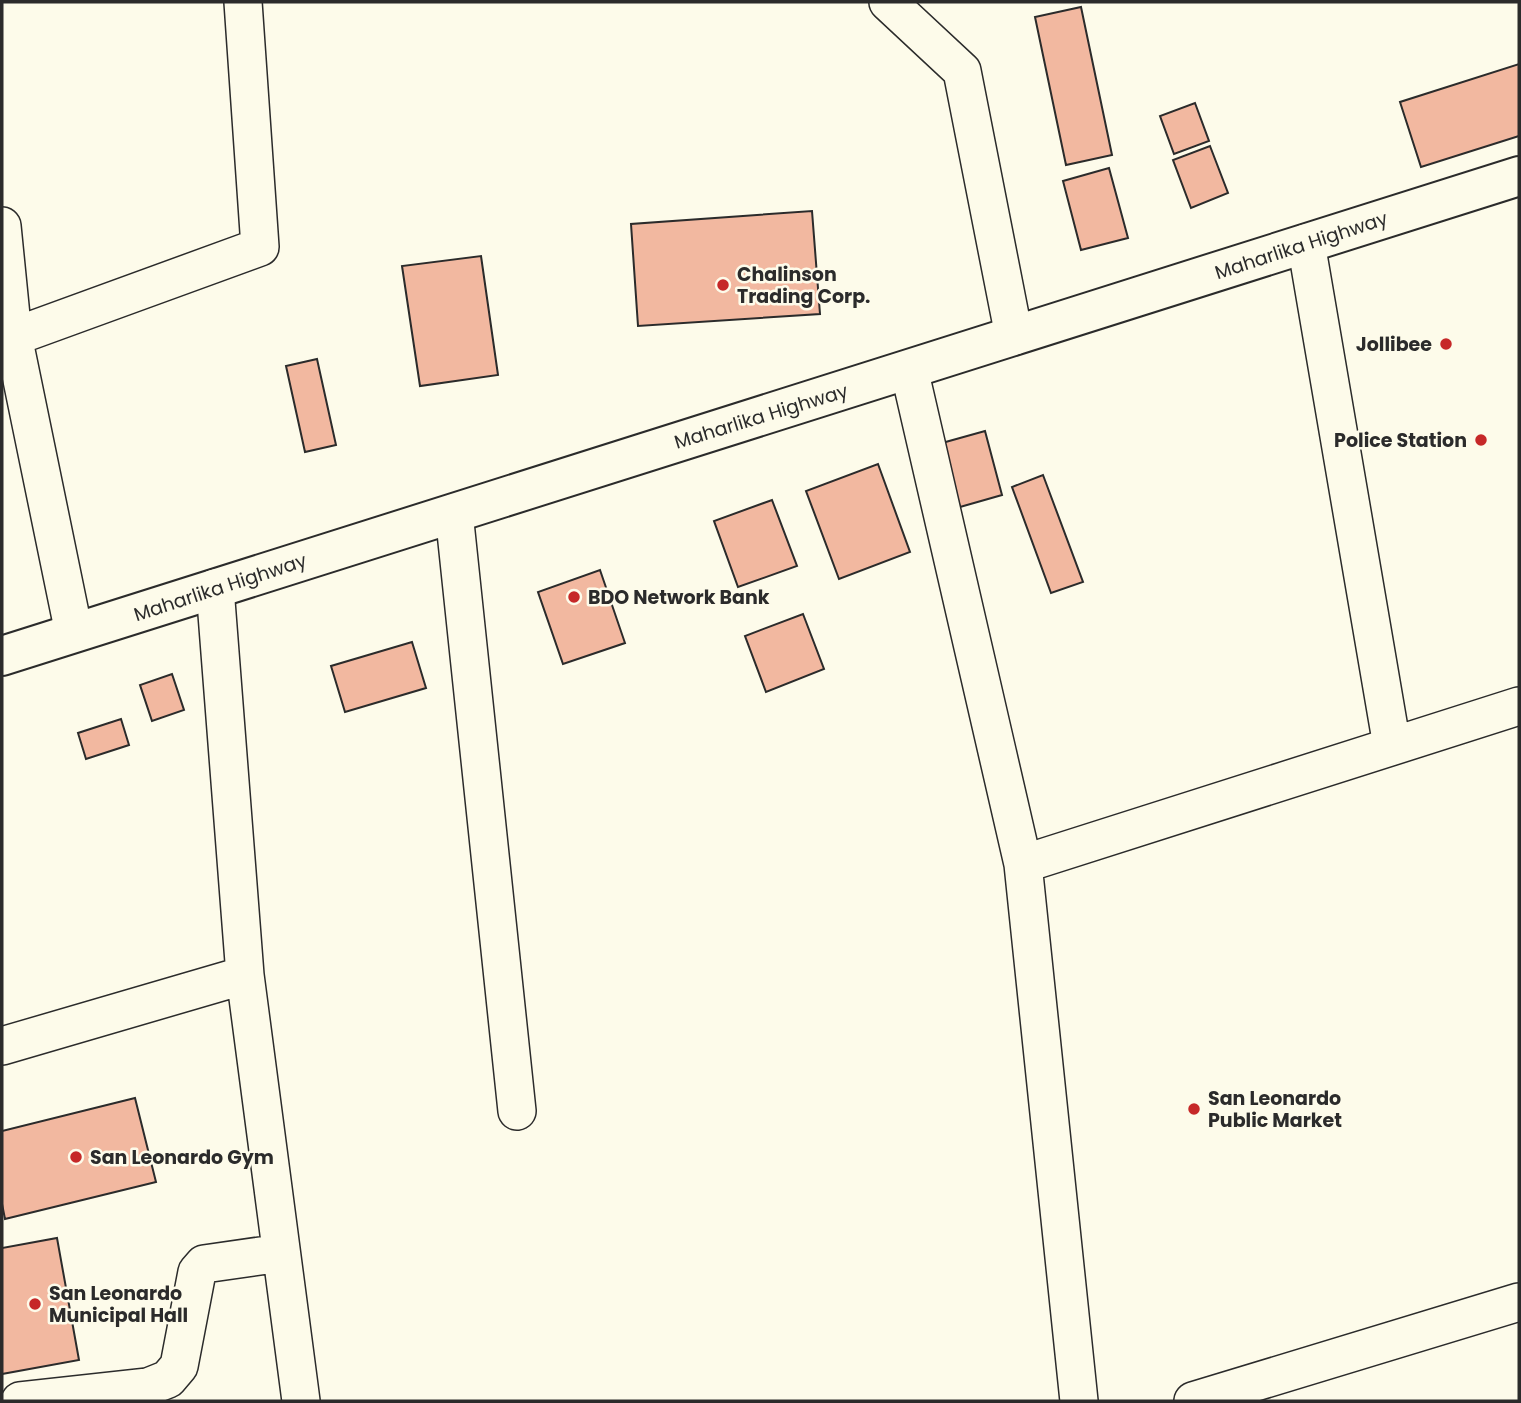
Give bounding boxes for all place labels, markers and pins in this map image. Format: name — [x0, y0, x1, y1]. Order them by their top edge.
place label: Chalinson Trading Corp. — [737, 261, 870, 310]
marker: Chalinson Trading Corp. — [715, 277, 731, 293]
place label: Jollibee — [1356, 331, 1432, 358]
marker: Jollibee — [1438, 336, 1454, 352]
place label: Police Station — [1334, 427, 1467, 454]
marker: Police Station — [1473, 432, 1489, 448]
place label: BDO Network Bank — [588, 584, 770, 611]
marker: BDO Network Bank — [566, 589, 582, 605]
place label: San Leonardo Public Market — [1208, 1085, 1342, 1134]
marker: San Leonardo Public Market — [1186, 1101, 1202, 1117]
place label: San Leonardo Gym — [90, 1144, 274, 1171]
marker: San Leonardo Gym — [68, 1149, 84, 1165]
place label: San Leonardo Municipal Hall — [49, 1280, 188, 1329]
marker: San Leonardo Municipal Hall — [27, 1296, 43, 1312]

